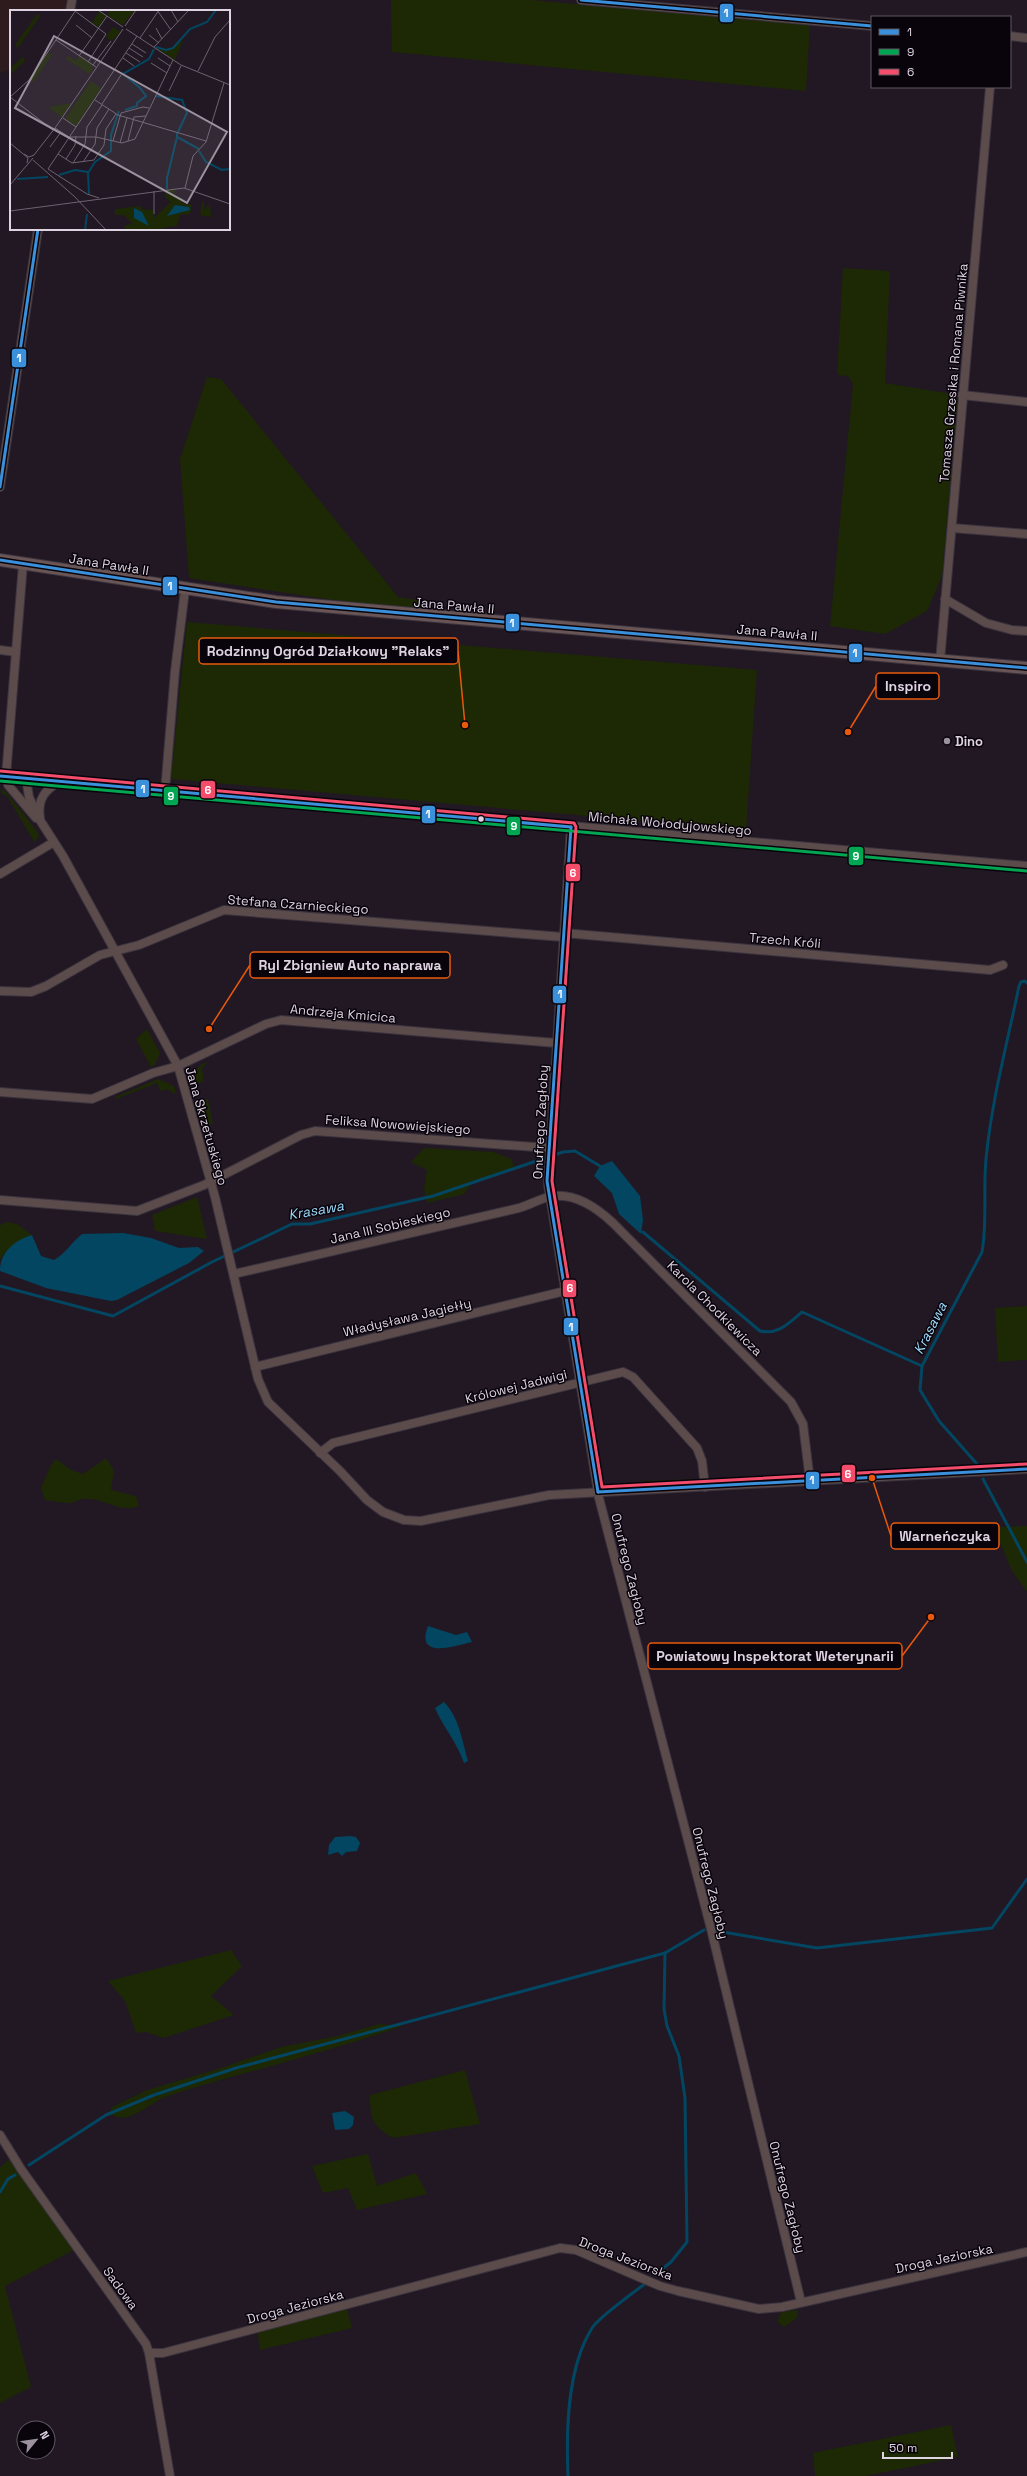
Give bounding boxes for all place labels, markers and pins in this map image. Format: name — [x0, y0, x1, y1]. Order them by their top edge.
callout: Rodzinny Ogród Działkowy "Relaks" — [199, 638, 458, 664]
callout: Inspiro — [876, 673, 939, 699]
place label: Dino — [955, 733, 983, 750]
marker: Dino — [942, 736, 952, 746]
unlabelled marker — [476, 814, 486, 824]
callout: Ryl Zbigniew Auto naprawa — [250, 952, 450, 978]
callout: Warneńczyka — [891, 1523, 999, 1549]
callout: Powiatowy Inspektorat Weterynarii — [648, 1643, 902, 1669]

